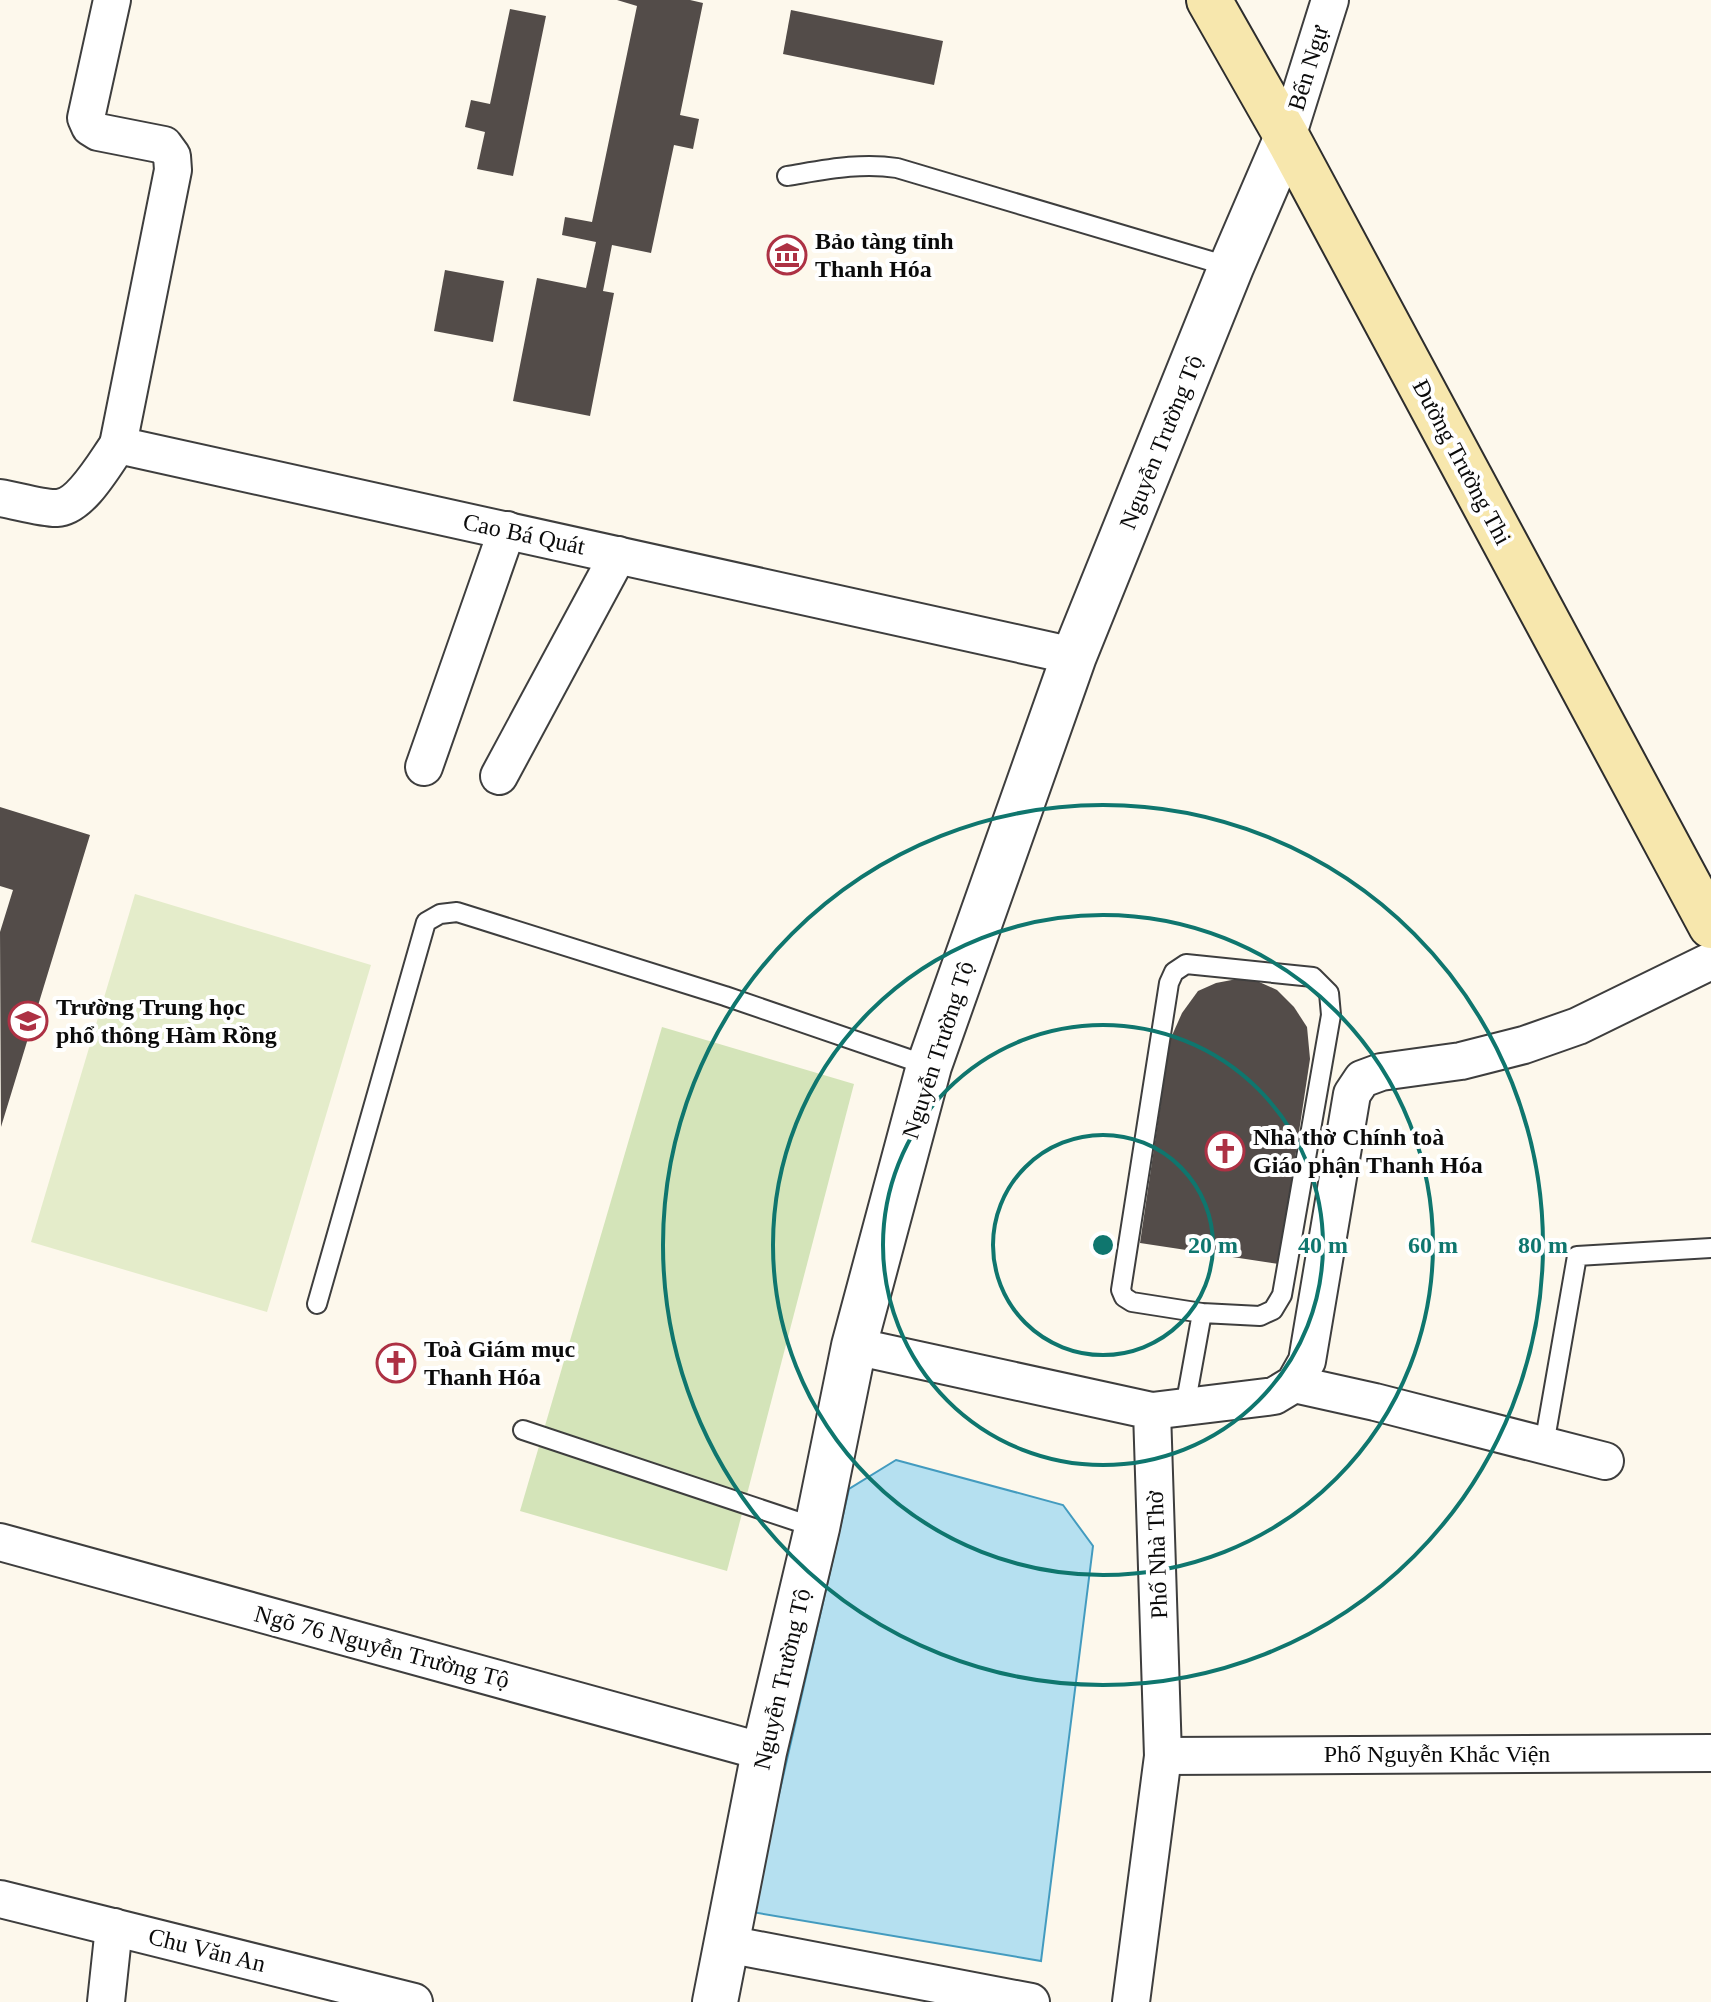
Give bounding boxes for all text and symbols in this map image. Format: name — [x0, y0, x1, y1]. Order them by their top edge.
street label: Bến Ngự — [1283, 22, 1333, 113]
place label: Bảo tàng tỉnh Thanh Hóa — [815, 228, 954, 282]
museum icon: Bảo tàng tỉnh Thanh Hóa — [766, 234, 808, 276]
street label: Nguyễn Trường Tộ — [1114, 351, 1208, 533]
street label: Đường Trường Thi — [1408, 375, 1517, 549]
street label: Cao Bá Quát — [461, 508, 588, 560]
street label: Nguyễn Trường Tộ — [897, 958, 979, 1142]
place label: Trường Trung học phổ thông Hàm Rồng — [56, 994, 277, 1048]
school or university icon: Trường Trung học phổ thông Hàm Rồng — [7, 1000, 49, 1042]
place label: Nhà thờ Chính toà Giáo phận Thanh Hóa — [1253, 1124, 1483, 1178]
church icon: Nhà thờ Chính toà Giáo phận Thanh Hóa — [1204, 1130, 1246, 1172]
centre of rings — [1089, 1231, 1117, 1259]
text: 20 m — [1188, 1232, 1238, 1258]
text: 40 m — [1298, 1232, 1348, 1258]
text: 60 m — [1408, 1232, 1458, 1258]
text: 80 m — [1518, 1232, 1568, 1258]
place label: Toà Giám mục Thanh Hóa — [424, 1336, 575, 1390]
church icon: Toà Giám mục Thanh Hóa — [375, 1342, 417, 1384]
street label: Phố Nhà Thờ — [1142, 1490, 1172, 1620]
street label: Nguyễn Trường Tộ — [748, 1586, 816, 1772]
street label: Ngõ 76 Nguyễn Trường Tộ — [252, 1600, 512, 1694]
street label: Phố Nguyễn Khắc Viện — [1324, 1741, 1550, 1767]
street label: Chu Văn An — [146, 1923, 268, 1977]

